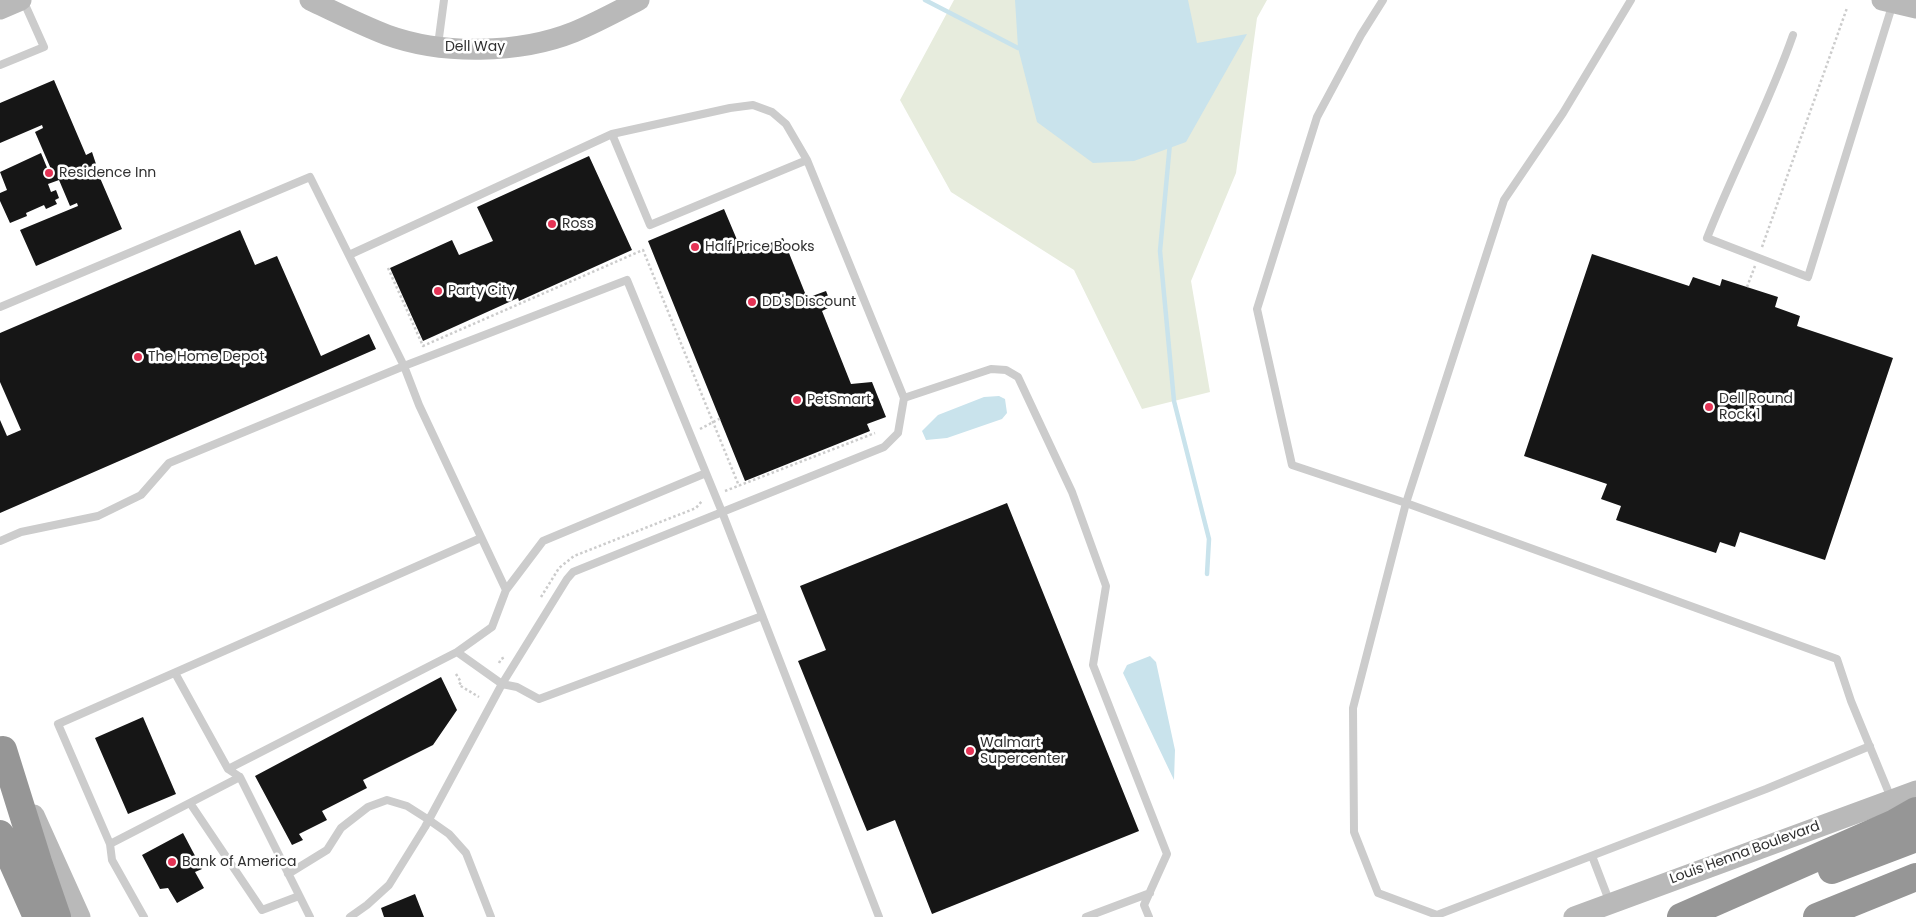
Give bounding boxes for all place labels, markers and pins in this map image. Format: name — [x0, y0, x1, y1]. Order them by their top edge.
place label: Residence Inn — [59, 165, 156, 181]
marker: Residence Inn — [43, 167, 55, 179]
place label: Ross — [562, 216, 594, 232]
marker: Ross — [546, 218, 558, 230]
place label: Half Price Books — [705, 239, 815, 255]
marker: Half Price Books — [689, 241, 701, 253]
place label: Party City — [448, 283, 515, 299]
marker: Party City — [432, 285, 444, 297]
place label: DD's Discount — [762, 294, 856, 310]
marker: DD's Discount — [746, 296, 758, 308]
place label: The Home Depot — [148, 349, 265, 365]
marker: The Home Depot — [132, 351, 144, 363]
place label: Dell Round Rock 1 — [1719, 391, 1793, 424]
place label: PetSmart — [807, 392, 871, 408]
marker: PetSmart — [791, 394, 803, 406]
marker: Dell Round Rock 1 — [1703, 401, 1715, 413]
place label: Walmart Supercenter — [980, 735, 1066, 768]
marker: Walmart Supercenter — [964, 745, 976, 757]
place label: Bank of America — [182, 854, 296, 870]
marker: Bank of America — [166, 856, 178, 868]

